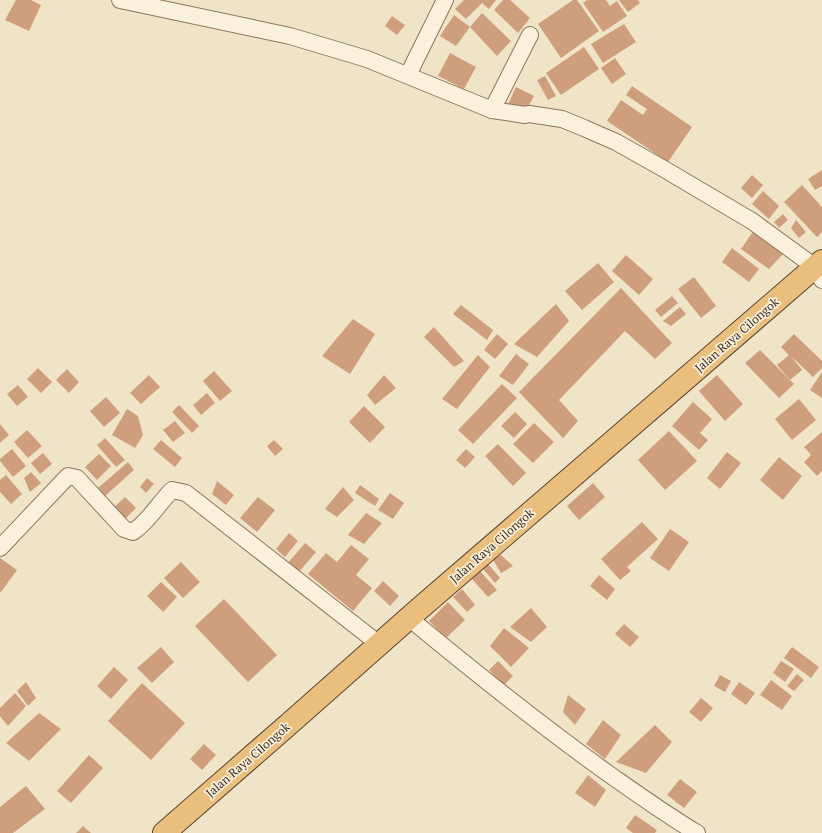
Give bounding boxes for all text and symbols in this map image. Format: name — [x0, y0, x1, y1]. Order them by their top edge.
street label: Jalan Raya Cilongok — [692, 294, 782, 375]
street label: Jalan Raya Cilongok — [447, 505, 537, 586]
street label: Jalan Raya Cilongok — [203, 719, 293, 800]

